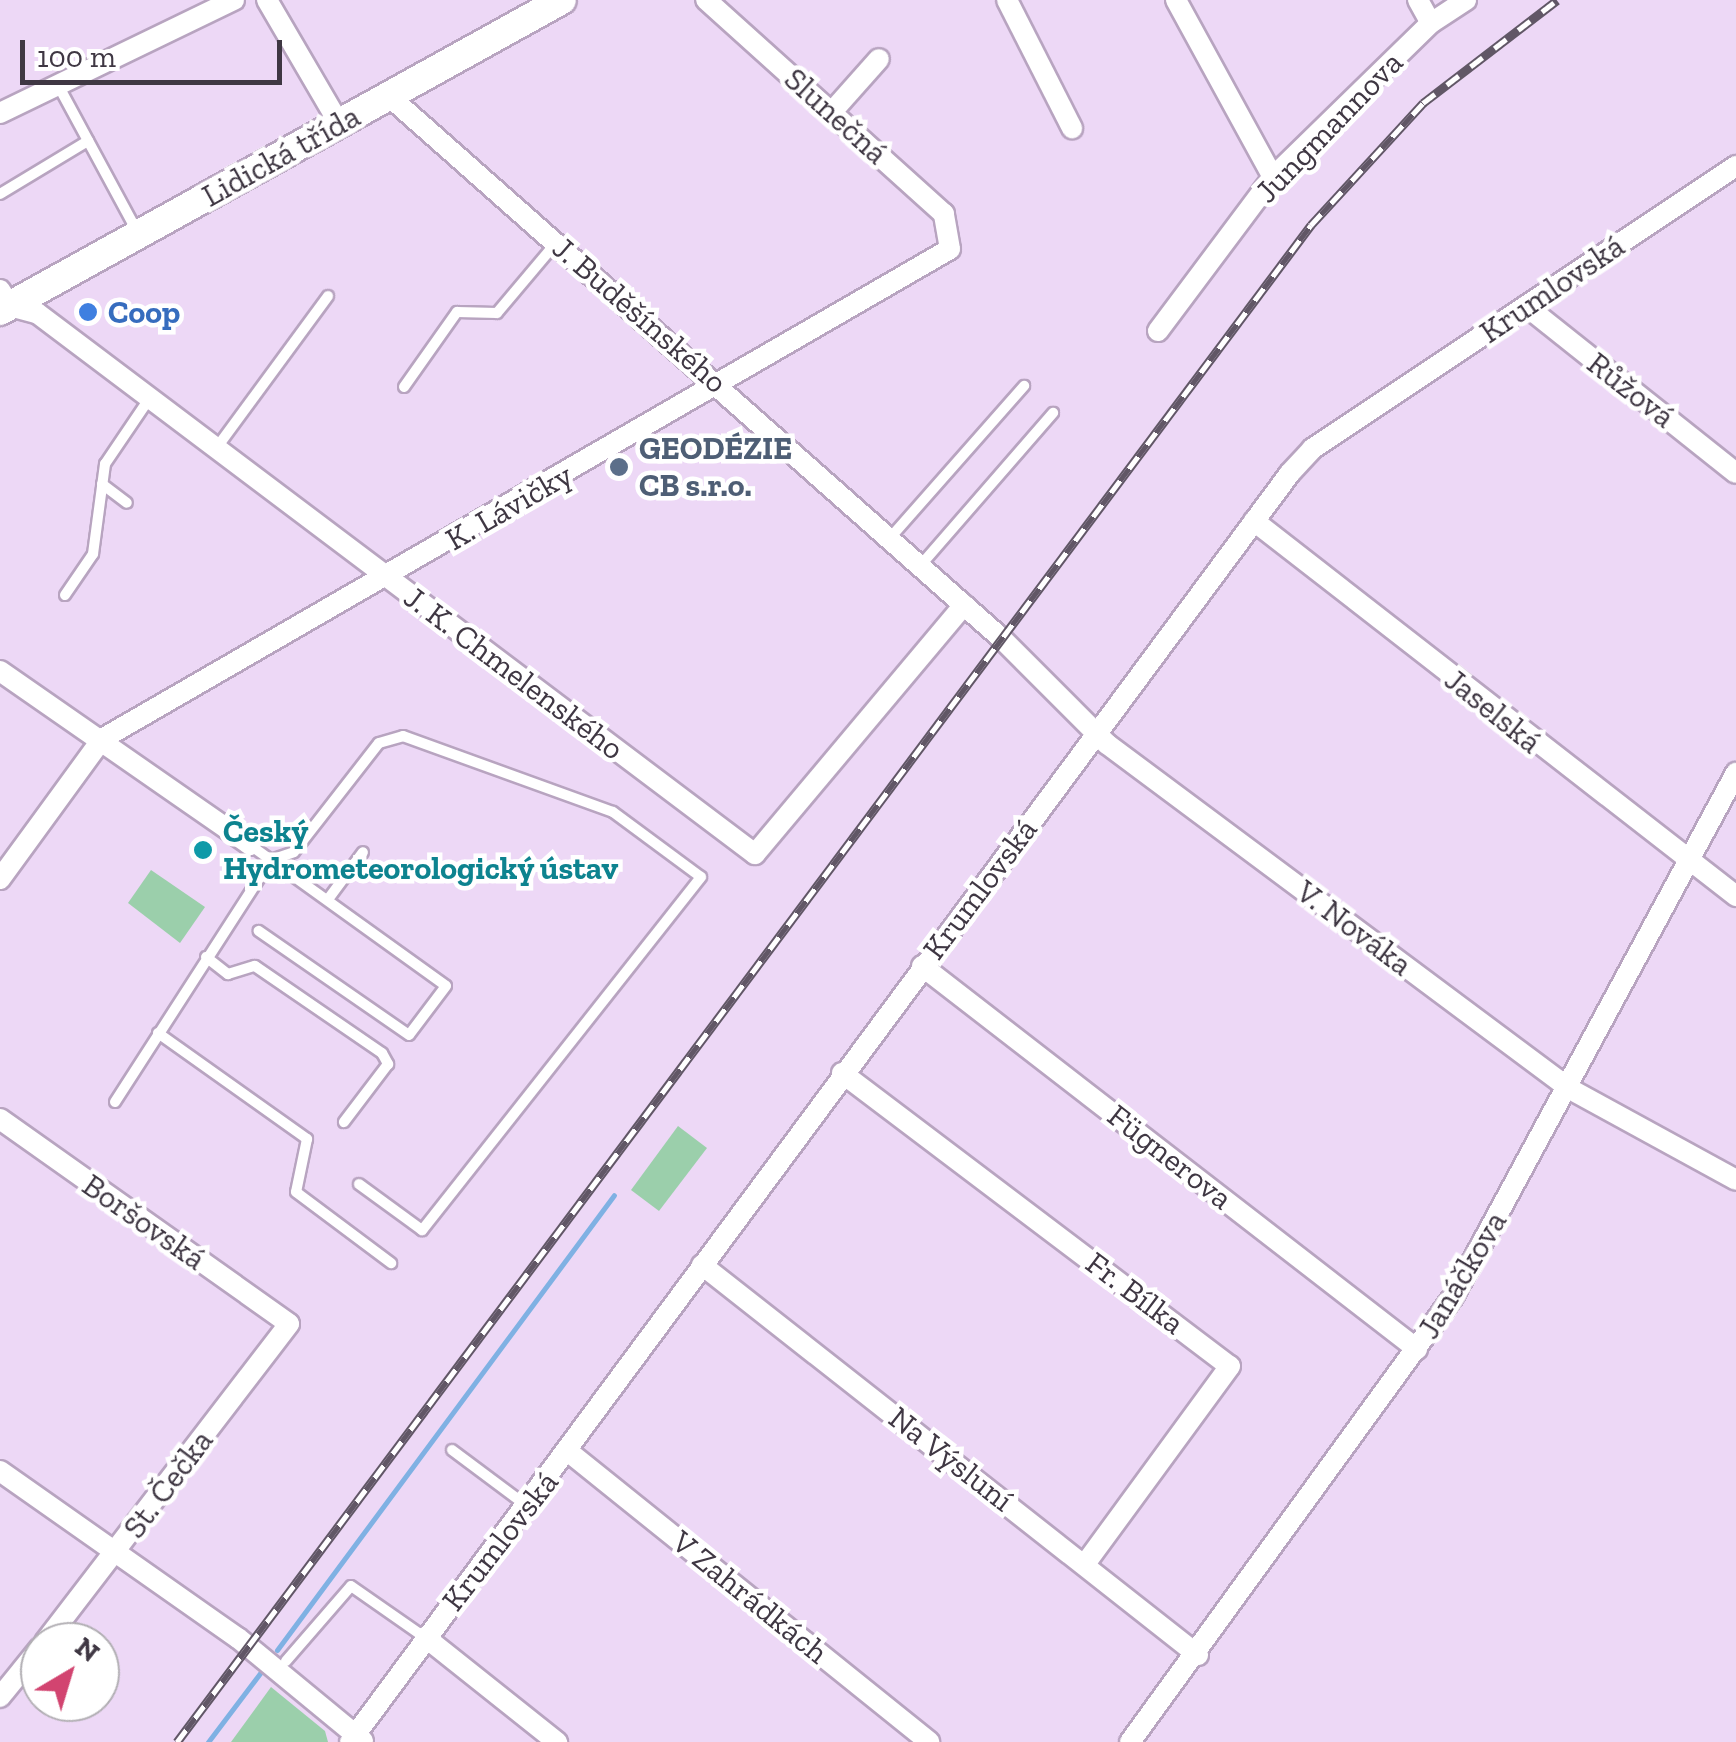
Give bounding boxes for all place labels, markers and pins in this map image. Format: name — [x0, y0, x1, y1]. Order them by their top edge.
place label: Coop — [108, 293, 180, 331]
marker: Coop — [77, 301, 99, 323]
place label: GEODÉZIE CB s.r.o. — [639, 430, 792, 505]
marker: GEODÉZIE CB s.r.o. — [608, 456, 630, 478]
place label: Český Hydrometeorologický ústav — [223, 813, 619, 888]
marker: Český Hydrometeorologický ústav — [192, 839, 214, 861]

